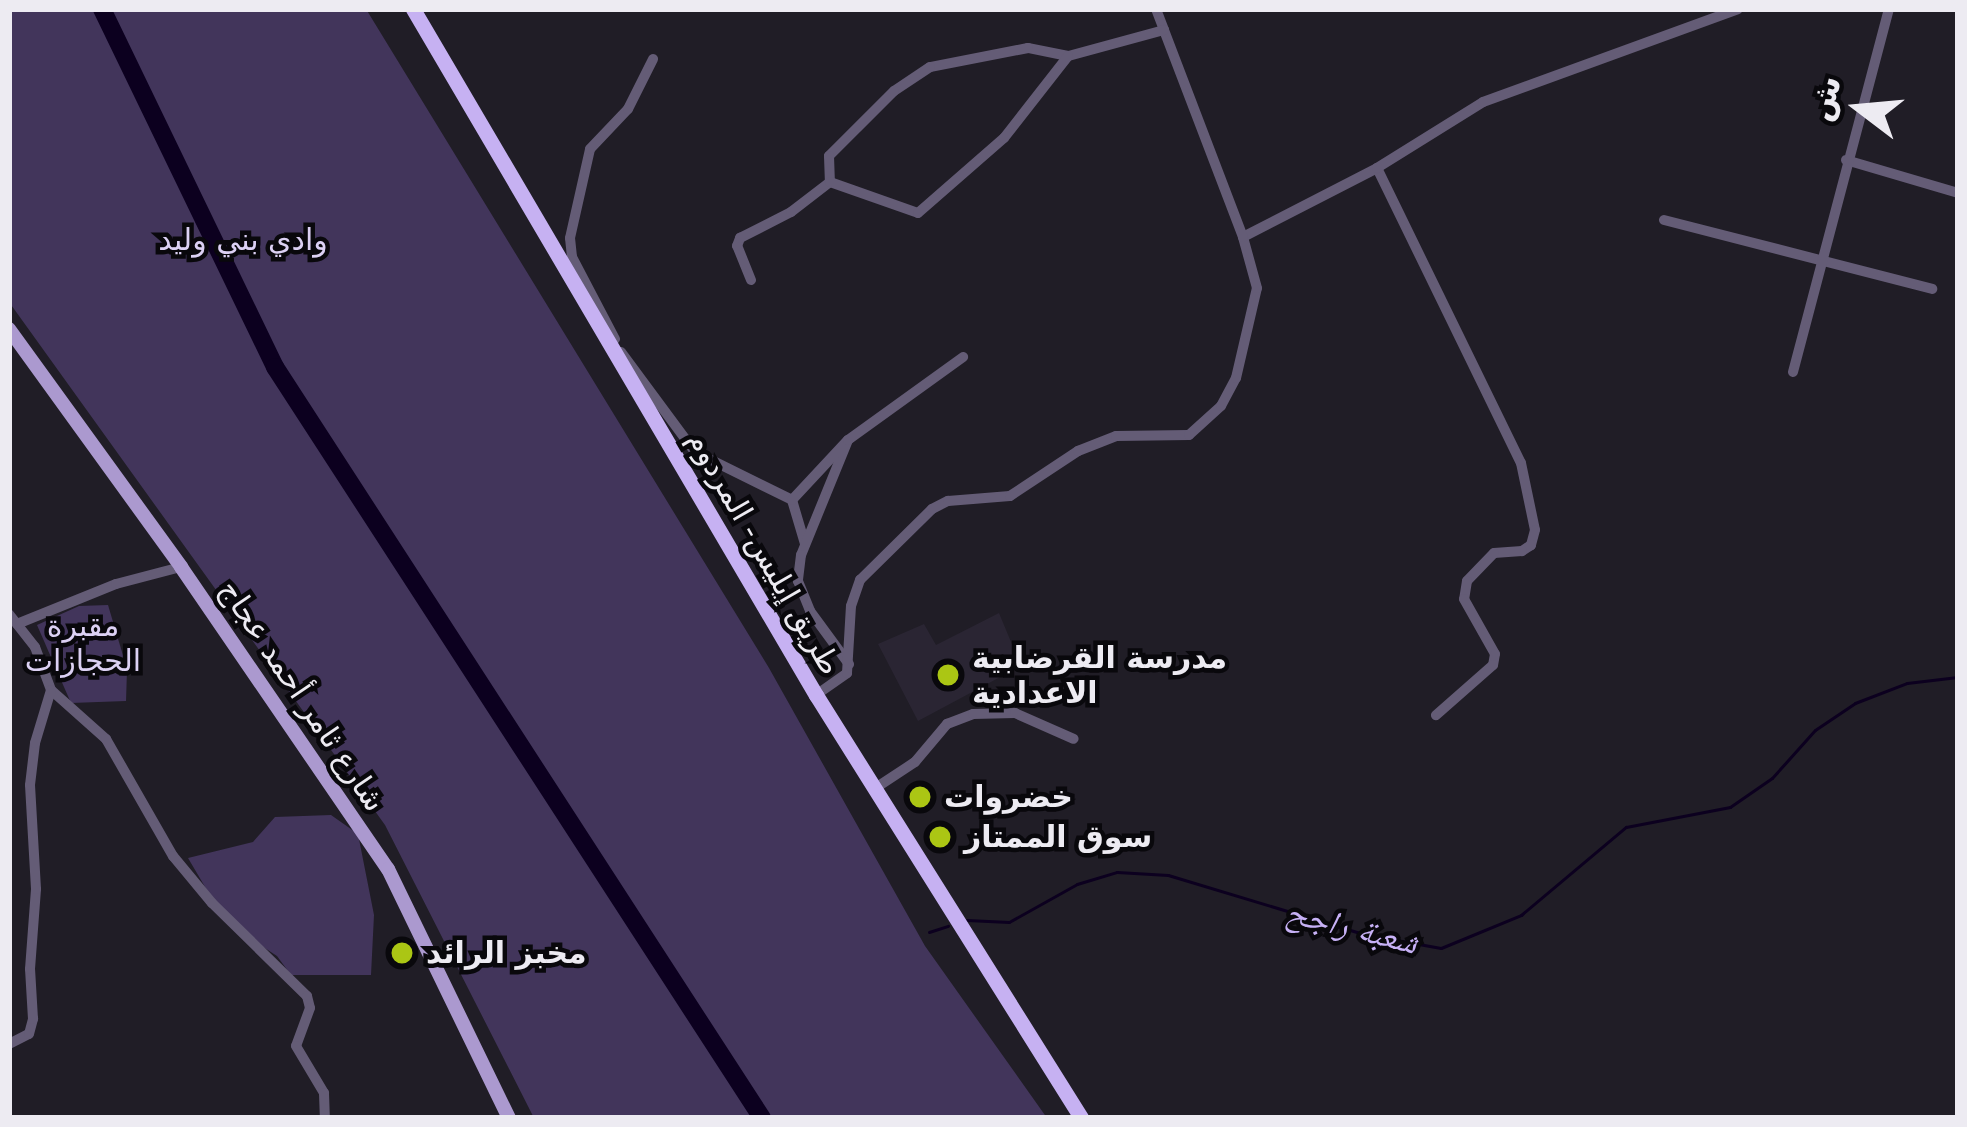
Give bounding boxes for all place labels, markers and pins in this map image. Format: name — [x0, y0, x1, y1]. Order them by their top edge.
place label: مدرسة القرضابية الاعدادية — [972, 640, 1227, 710]
marker: مدرسة القرضابية الاعدادية — [935, 662, 961, 688]
place label: خضروات — [944, 779, 1073, 815]
marker: خضروات — [907, 784, 933, 810]
place label: سوق الممتاز — [964, 819, 1152, 855]
marker: سوق الممتاز — [927, 824, 953, 850]
place label: مخبز الرائد — [426, 935, 587, 971]
marker: مخبز الرائد — [389, 940, 415, 966]

